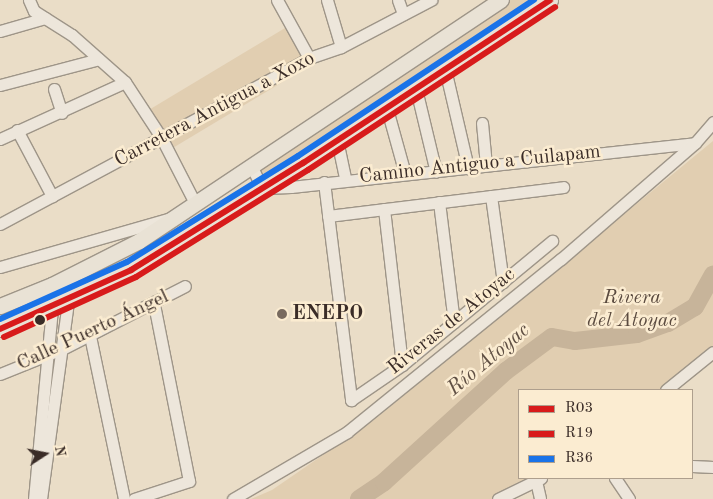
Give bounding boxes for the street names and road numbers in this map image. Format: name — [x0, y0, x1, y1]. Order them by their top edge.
street label: Carretera Antigua a Xoxo — [111, 47, 319, 173]
street label: Camino Antiguo a Cuilapam — [358, 140, 602, 190]
street label: Riveras de Atoyac — [383, 263, 521, 381]
street label: Calle Puerto Ángel — [13, 285, 173, 377]

